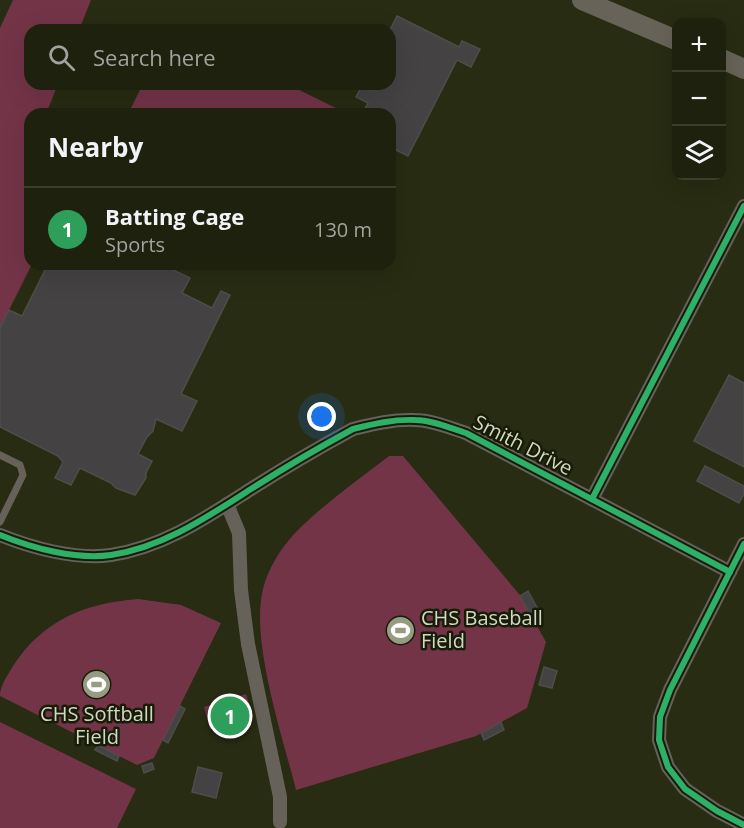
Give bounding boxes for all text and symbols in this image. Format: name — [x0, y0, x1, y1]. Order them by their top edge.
map controls — [672, 18, 726, 180]
button: + — [672, 18, 726, 72]
search box — [24, 24, 396, 90]
icon: search — [45, 41, 78, 74]
text: Search here — [93, 42, 216, 72]
button: − — [672, 72, 726, 126]
button: layers — [672, 126, 726, 180]
text: Nearby — [48, 129, 143, 165]
text: Batting Cage — [105, 201, 244, 231]
text: 1 — [62, 216, 73, 243]
text: 130 m — [314, 216, 372, 243]
text: Sports — [105, 231, 165, 258]
your location — [307, 402, 336, 431]
street label: Smith Drive — [469, 408, 578, 481]
place label: CHS Baseball Field — [421, 604, 543, 654]
sports icon: CHS Baseball Field — [384, 614, 416, 646]
sports icon: CHS Softball Field — [81, 668, 113, 700]
pin: 1 — [210, 694, 250, 738]
place label: CHS Softball Field — [40, 700, 154, 750]

